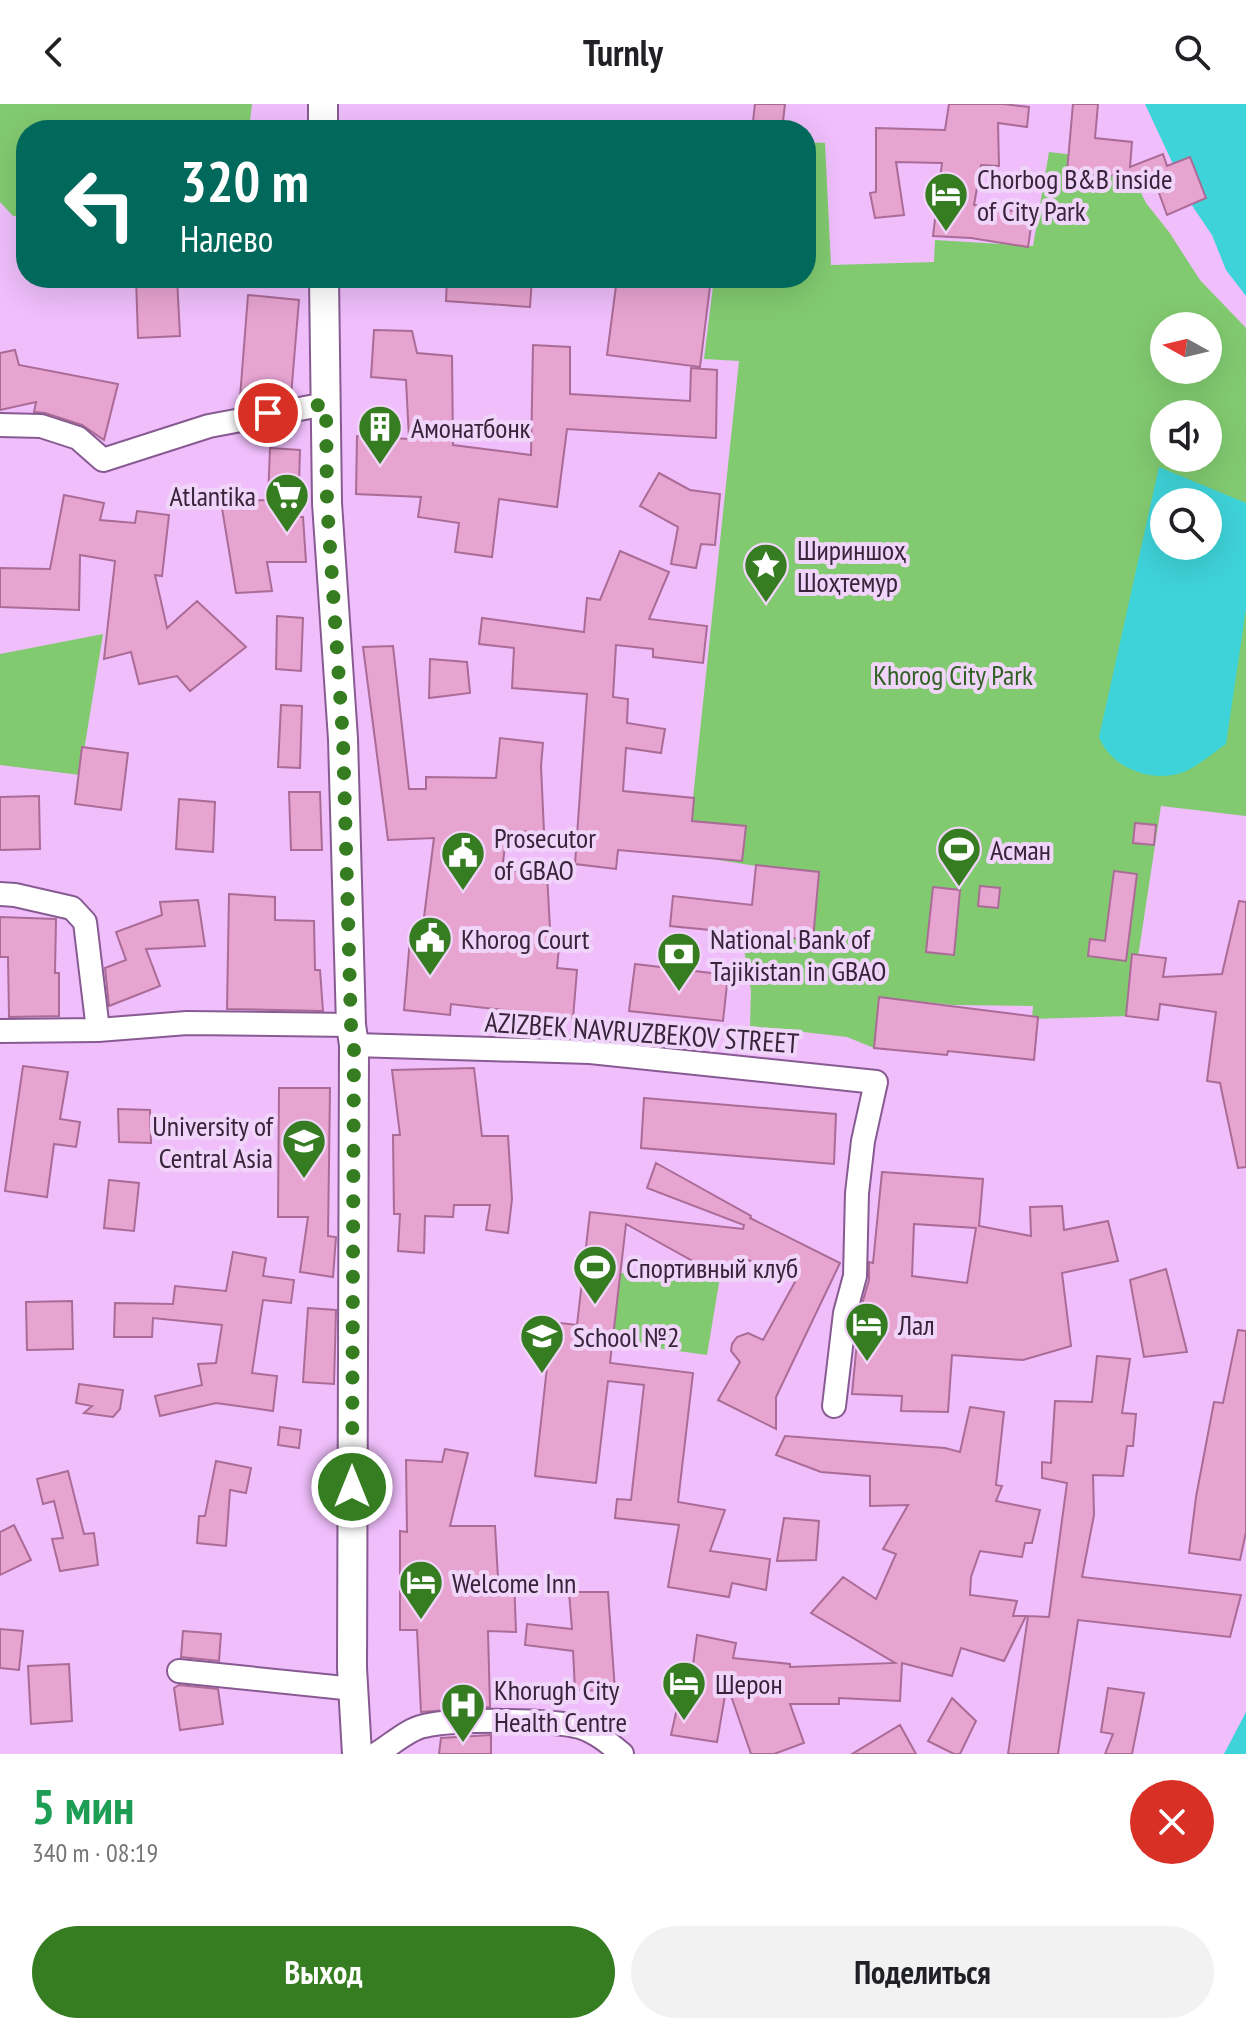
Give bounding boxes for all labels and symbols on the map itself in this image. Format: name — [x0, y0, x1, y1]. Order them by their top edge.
place label: Chorbog B&B inside of City Park — [977, 160, 1172, 229]
hotel icon: Chorbog B&B inside of City Park — [922, 170, 970, 233]
north arrow — [1150, 312, 1222, 384]
pin — [234, 379, 302, 447]
building icon: Амонатбонк — [356, 403, 404, 466]
place label: Амонатбонк — [411, 409, 531, 446]
supermarket icon: Atlantika — [263, 471, 311, 534]
place label: Atlantika — [170, 477, 256, 514]
place label: Шириншоҳ Шоҳтемур — [797, 531, 906, 600]
place icon: Шириншоҳ Шоҳтемур — [742, 541, 790, 604]
park label: Khorog City Park — [873, 656, 1033, 693]
place label: Prosecutor of GBAO — [494, 819, 596, 888]
sports icon: Асман — [935, 825, 983, 888]
public building icon: Prosecutor of GBAO — [439, 829, 487, 892]
place label: Асман — [990, 831, 1051, 868]
public building icon: Khorog Court — [406, 914, 454, 977]
place label: Khorog Court — [461, 920, 590, 957]
place label: National Bank of Tajikistan in GBAO — [710, 920, 886, 989]
bank icon: National Bank of Tajikistan in GBAO — [655, 930, 703, 993]
street label: AZIZBEK NAVRUZBEKOV STREET — [484, 1003, 801, 1061]
place label: University of Central Asia — [152, 1107, 275, 1176]
school or university icon: University of Central Asia — [280, 1117, 328, 1180]
sports icon: Спортивный клуб — [571, 1243, 619, 1306]
place label: Спортивный клуб — [626, 1249, 798, 1286]
hotel icon: Лал — [843, 1300, 891, 1363]
place label: Лал — [897, 1306, 935, 1343]
school or university icon: School №2 — [518, 1312, 566, 1375]
place label: School №2 — [573, 1318, 680, 1355]
position arrow — [310, 1445, 394, 1529]
hotel icon: Welcome Inn — [397, 1558, 445, 1621]
place label: Welcome Inn — [452, 1564, 576, 1601]
hotel icon: Шерон — [660, 1659, 708, 1722]
place label: Шерон — [715, 1665, 783, 1702]
place label: Khorugh City Health Centre — [494, 1671, 627, 1740]
hospital icon: Khorugh City Health Centre — [439, 1681, 487, 1744]

